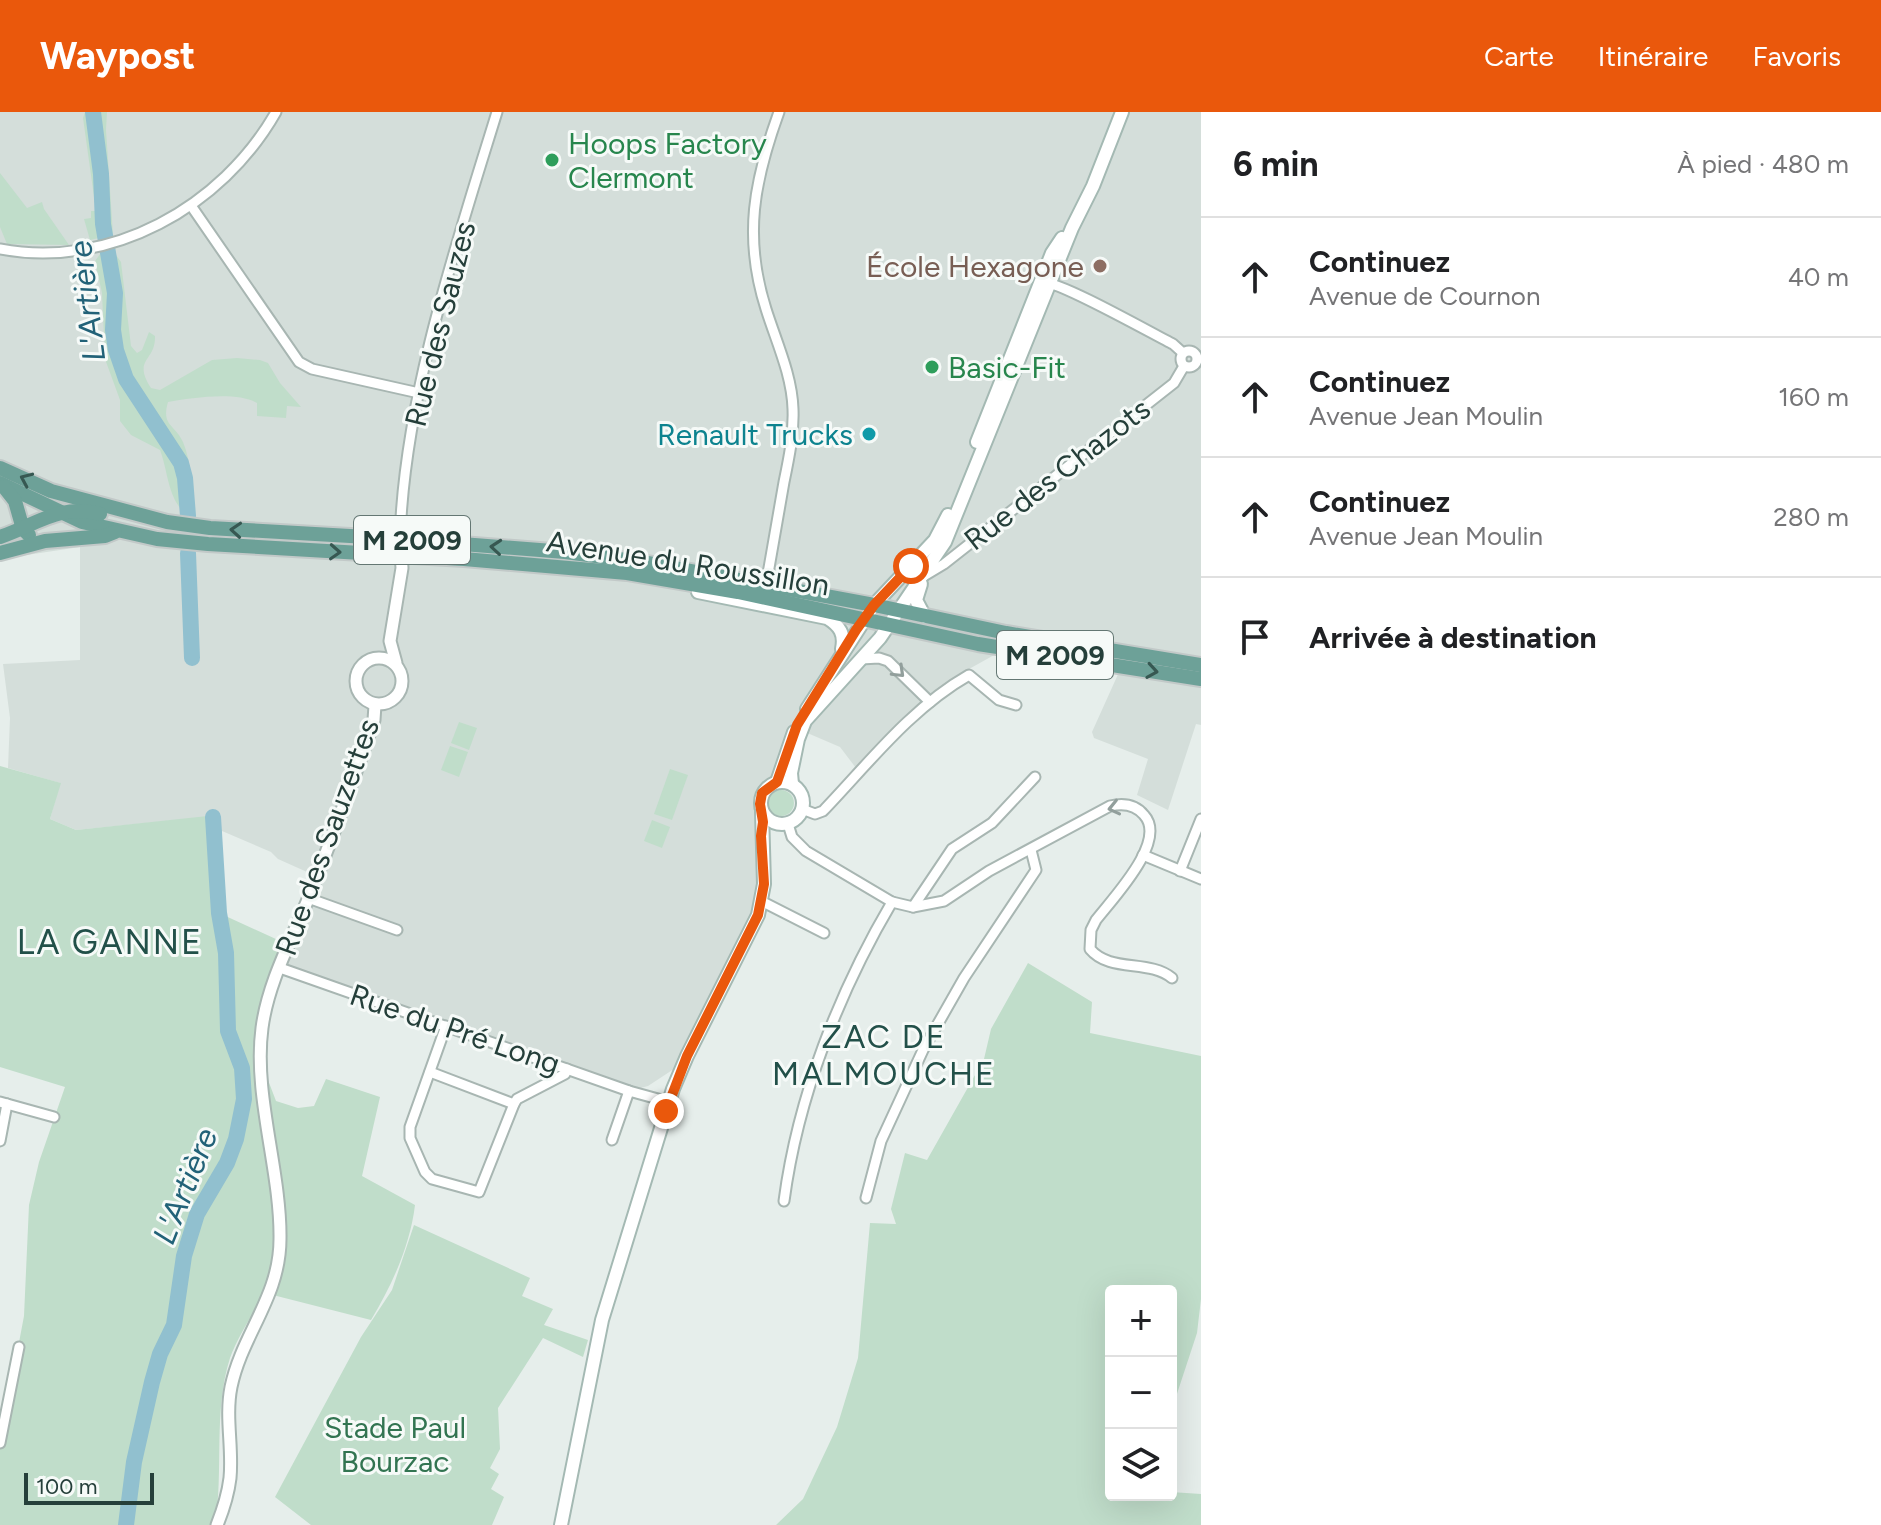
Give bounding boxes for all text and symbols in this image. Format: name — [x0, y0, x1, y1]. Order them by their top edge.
text: Waypost — [40, 33, 195, 79]
text: Carte — [1484, 39, 1554, 73]
text: Itinéraire — [1598, 39, 1708, 73]
text: Favoris — [1752, 39, 1841, 73]
place label: Hoops Factory Clermont — [568, 125, 767, 196]
text: 6 min — [1233, 144, 1319, 185]
text: À pied · 480 m — [1677, 148, 1849, 180]
marker: Hoops Factory Clermont — [543, 151, 561, 169]
street label: Rue des Sauzes — [397, 218, 483, 430]
water label: L'Artière — [61, 238, 113, 364]
text: Continuez — [1309, 243, 1450, 280]
place label: École Hexagone — [866, 248, 1084, 285]
icon: ahead — [1233, 255, 1277, 299]
marker: École Hexagone — [1091, 257, 1109, 275]
text: 40 m — [1788, 261, 1849, 293]
text: Avenue de Cournon — [1309, 280, 1540, 312]
place label: Basic-Fit — [948, 349, 1066, 386]
marker: Basic-Fit — [923, 358, 941, 376]
text: Continuez — [1309, 363, 1450, 400]
icon: ahead — [1233, 375, 1277, 419]
text: 160 m — [1778, 381, 1849, 413]
street label: Rue des Chazots — [957, 390, 1157, 558]
text: Avenue Jean Moulin — [1309, 400, 1543, 432]
place label: Renault Trucks — [657, 416, 853, 453]
marker: Renault Trucks — [860, 425, 878, 443]
one-way arrow — [19, 473, 34, 489]
text: Continuez — [1309, 483, 1450, 520]
icon: ahead — [1233, 495, 1277, 539]
text: 280 m — [1773, 501, 1849, 533]
road number: M 2009 — [354, 516, 470, 564]
text: Avenue Jean Moulin — [1309, 520, 1543, 552]
one-way arrow — [229, 522, 242, 539]
street label: Avenue du Roussillon — [544, 522, 832, 604]
one-way arrow — [489, 539, 502, 556]
one-way arrow — [329, 543, 342, 560]
route start — [893, 548, 929, 584]
icon: arrive — [1233, 615, 1277, 659]
text: Arrivée à destination — [1309, 619, 1596, 656]
road number: M 2009 — [997, 631, 1113, 679]
one-way arrow — [1145, 661, 1158, 678]
one-way arrow — [890, 663, 904, 677]
street label: Rue des Sauzettes — [267, 714, 387, 960]
one-way arrow — [1107, 799, 1121, 816]
district label: LA GANNE — [17, 922, 203, 963]
street label: Rue du Pré Long — [345, 976, 565, 1082]
district label: ZAC DE MALMOUCHE — [772, 1018, 996, 1093]
route end — [648, 1093, 684, 1129]
water label: L'Artière — [145, 1123, 225, 1249]
map controls — [1105, 1285, 1177, 1501]
button: + — [1105, 1285, 1177, 1357]
button: − — [1105, 1357, 1177, 1429]
park label: Stade Paul Bourzac — [324, 1409, 466, 1480]
button: layers — [1105, 1429, 1177, 1501]
scale bar — [24, 1469, 154, 1505]
text: 100 m — [36, 1473, 97, 1500]

